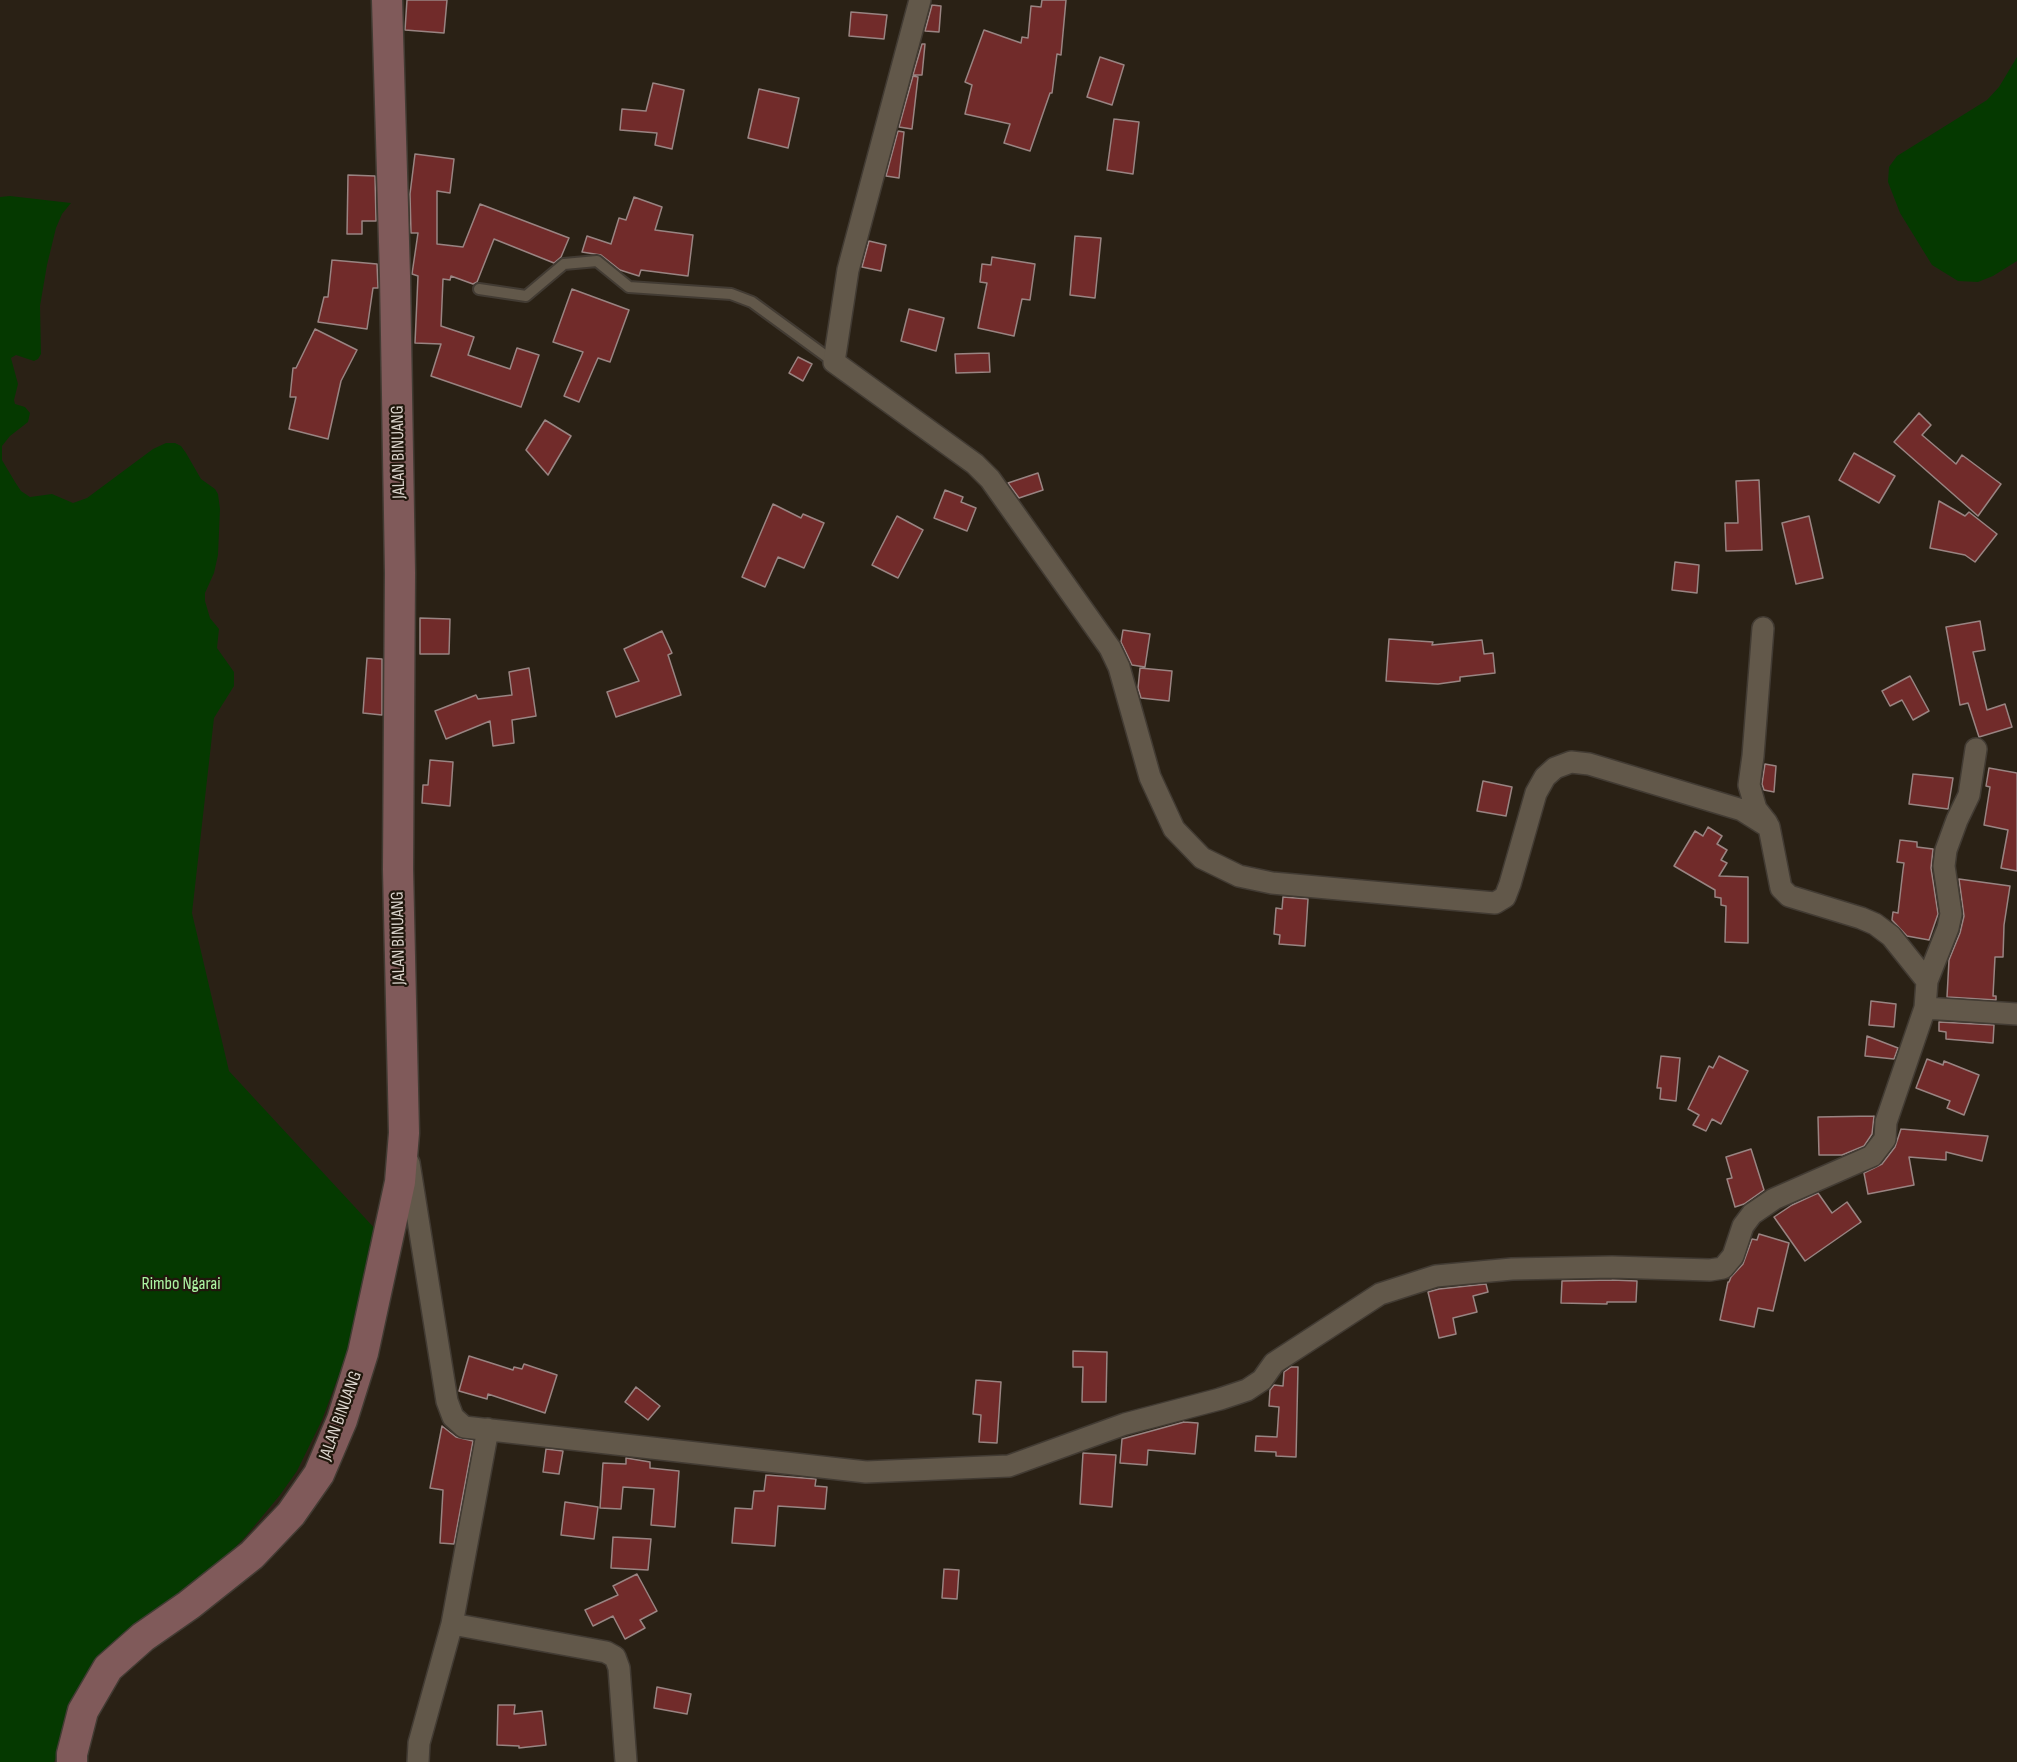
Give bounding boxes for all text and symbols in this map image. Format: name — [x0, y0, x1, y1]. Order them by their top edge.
street label: JALAN BINUANG — [387, 405, 411, 499]
street label: JALAN BINUANG — [387, 891, 411, 985]
park label: Rimbo Ngarai — [141, 1273, 221, 1295]
street label: JALAN BINUANG — [315, 1368, 367, 1464]

